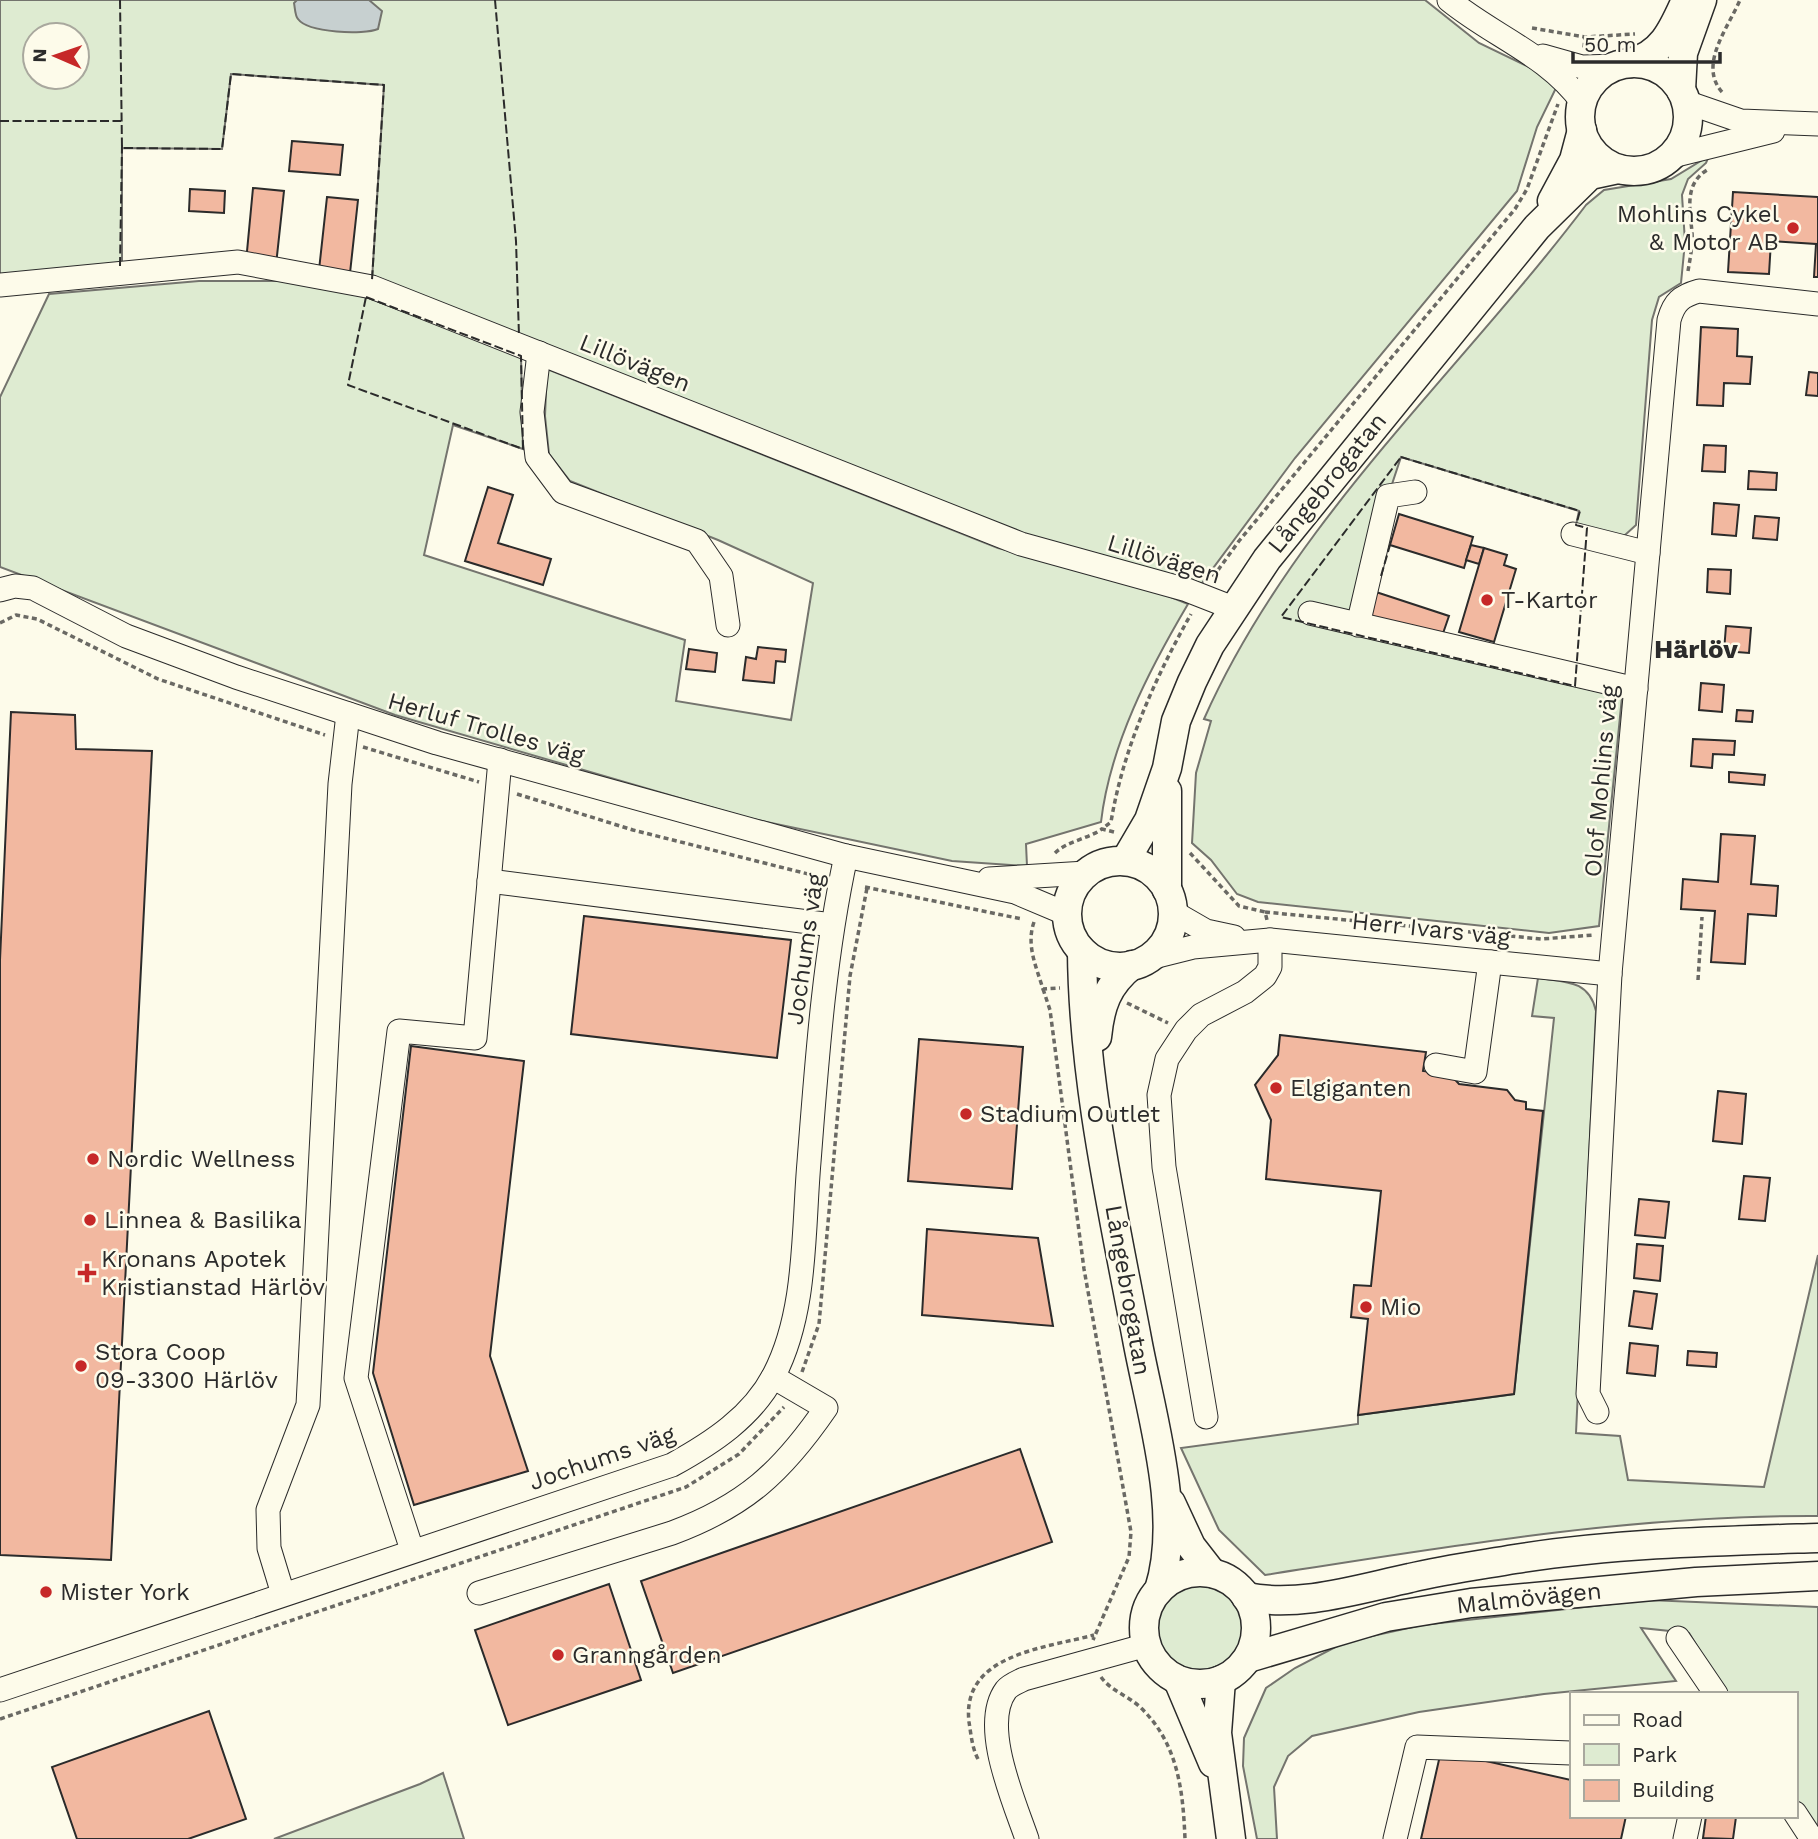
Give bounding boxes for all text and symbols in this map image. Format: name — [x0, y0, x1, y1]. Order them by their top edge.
north arrow — [21, 21, 91, 91]
scale bar — [1573, 21, 1720, 65]
text: 50 m — [1584, 32, 1636, 57]
text: N — [28, 48, 51, 63]
place label: Mohlins Cykel & Motor AB — [1617, 200, 1780, 256]
marker: Mohlins Cykel & Motor AB — [1785, 220, 1801, 236]
street label: Lillövägen — [575, 328, 695, 398]
street label: Långebrogatan — [1262, 407, 1392, 559]
street label: Lillövägen — [1104, 528, 1224, 590]
place label: T-Kartor — [1501, 586, 1598, 614]
marker: T-Kartor — [1479, 592, 1495, 608]
district label: Härlöv — [1654, 634, 1738, 664]
street label: Olof Mohlins väg — [1579, 683, 1623, 878]
street label: Herluf Trolles väg — [384, 687, 588, 770]
street label: Jochums väg — [781, 871, 830, 1026]
street label: Herr Ivars väg — [1350, 907, 1512, 951]
place label: Elgiganten — [1290, 1074, 1412, 1102]
marker: Elgiganten — [1268, 1080, 1284, 1096]
place label: Stadium Outlet — [980, 1100, 1160, 1128]
marker: Stadium Outlet — [958, 1106, 974, 1122]
place label: Nordic Wellness — [107, 1145, 296, 1173]
marker: Nordic Wellness — [85, 1151, 101, 1167]
street label: Långebrogatan — [1099, 1203, 1157, 1377]
place label: Linnea & Basilika — [104, 1206, 302, 1234]
marker: Linnea & Basilika — [82, 1212, 98, 1228]
place label: Kronans Apotek Kristianstad Härlöv — [101, 1245, 326, 1301]
marker: Kronans Apotek Kristianstad Härlöv — [79, 1265, 95, 1281]
place label: Mio — [1380, 1293, 1421, 1321]
marker: Mio — [1358, 1299, 1374, 1315]
place label: Stora Coop 09-3300 Härlöv — [95, 1338, 278, 1394]
marker: Stora Coop 09-3300 Härlöv — [73, 1358, 89, 1374]
street label: Jochums väg — [525, 1420, 679, 1496]
street label: Malmövägen — [1455, 1576, 1603, 1620]
place label: Mister York — [60, 1578, 190, 1606]
marker: Mister York — [38, 1584, 54, 1600]
place label: Granngården — [572, 1641, 722, 1669]
marker: Granngården — [550, 1647, 566, 1663]
legend — [1570, 1692, 1797, 1818]
text: Road — [1632, 1707, 1683, 1732]
text: Park — [1632, 1742, 1677, 1767]
text: Building — [1632, 1777, 1714, 1802]

